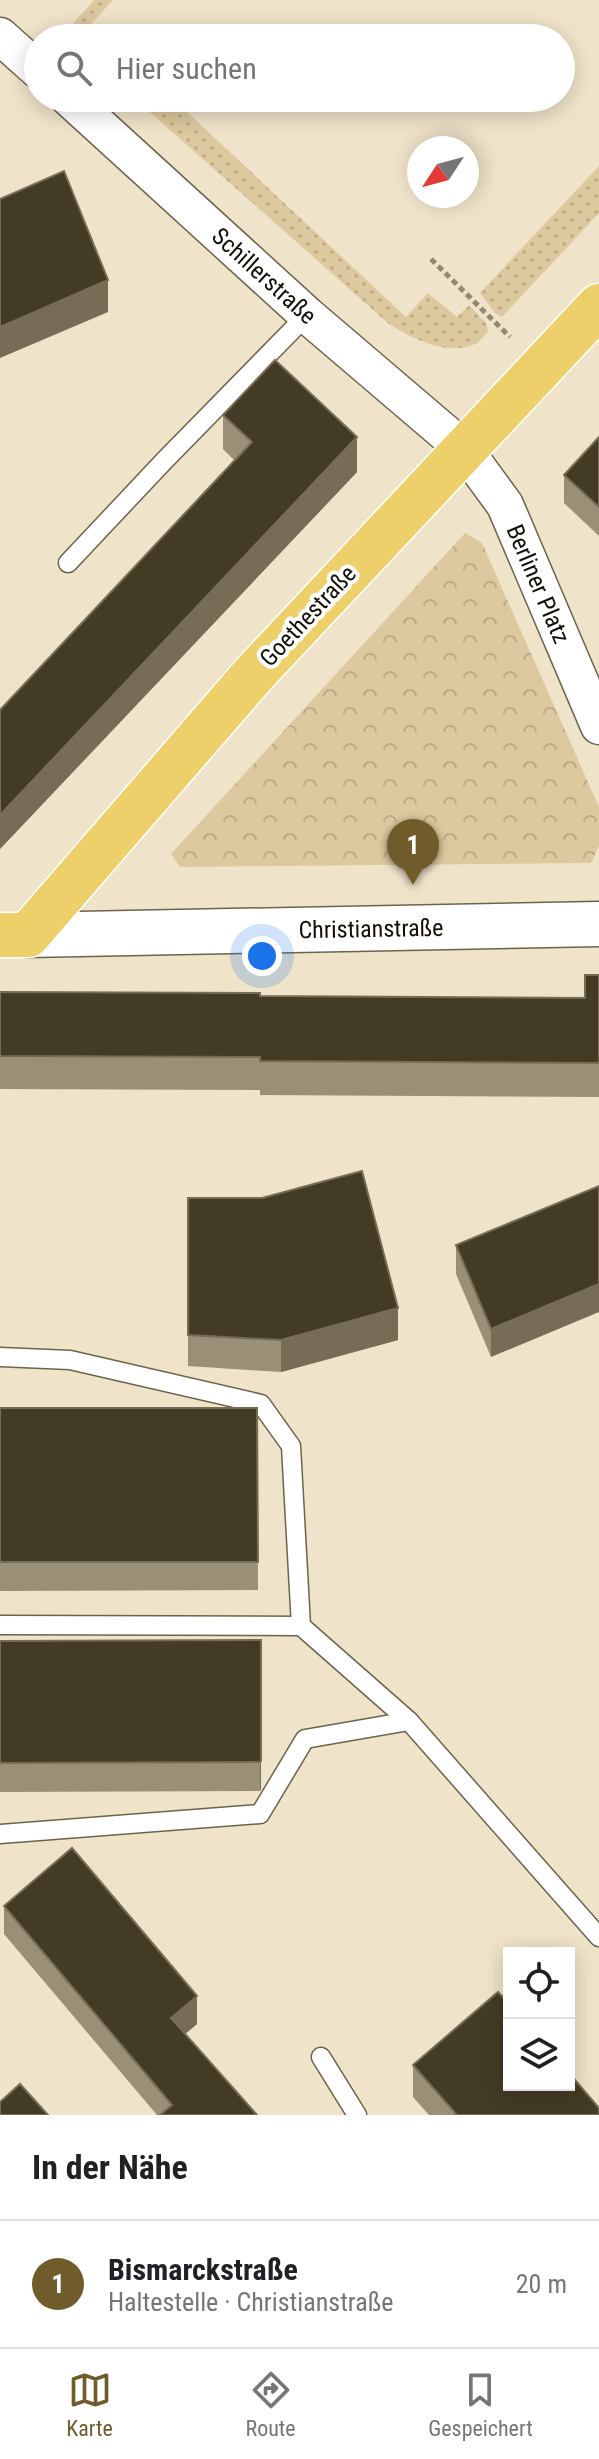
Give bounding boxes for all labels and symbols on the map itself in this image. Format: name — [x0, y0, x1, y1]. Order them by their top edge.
north arrow — [407, 136, 479, 208]
street label: Schillerstraße — [206, 222, 322, 330]
street label: Berliner Platz — [500, 520, 576, 648]
street label: Goethestraße — [254, 560, 362, 672]
pin: 1 — [387, 819, 439, 885]
street label: Christianstraße — [298, 914, 444, 944]
your location — [242, 936, 282, 976]

